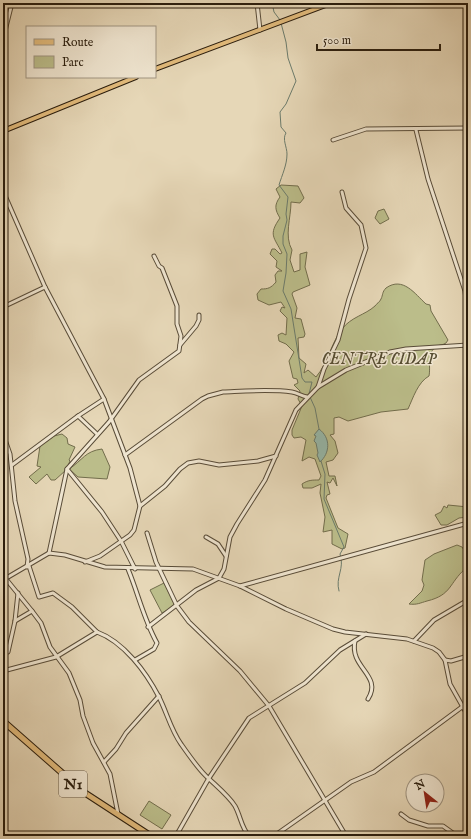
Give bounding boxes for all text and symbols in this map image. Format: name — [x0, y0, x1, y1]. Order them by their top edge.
legend — [26, 26, 156, 78]
scale bar — [317, 26, 440, 52]
text: 500 m — [323, 33, 351, 48]
text: Route — [62, 35, 94, 50]
text: Parc — [62, 55, 84, 70]
park label: CENTRE CIDAP — [322, 350, 437, 370]
road number: N1 — [59, 771, 87, 797]
north arrow — [405, 773, 445, 813]
text: N — [412, 777, 429, 794]

